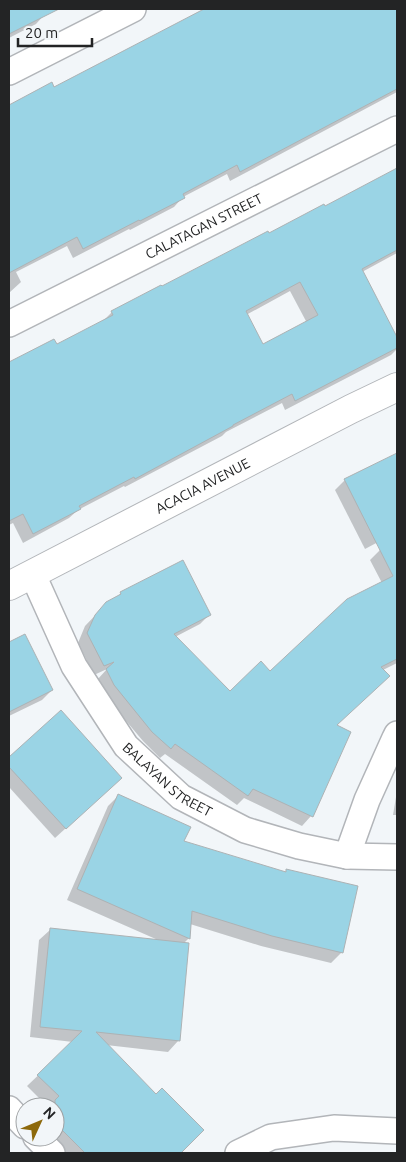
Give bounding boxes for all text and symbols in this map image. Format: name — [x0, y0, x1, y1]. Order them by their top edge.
scale bar — [18, 15, 91, 47]
text: 20 m — [25, 24, 58, 41]
street label: CALATAGAN STREET — [143, 190, 265, 262]
street label: ACACIA AVENUE — [153, 455, 253, 517]
street label: BALAYAN STREET — [119, 739, 215, 820]
north arrow — [15, 1097, 65, 1147]
text: N — [40, 1104, 59, 1122]

